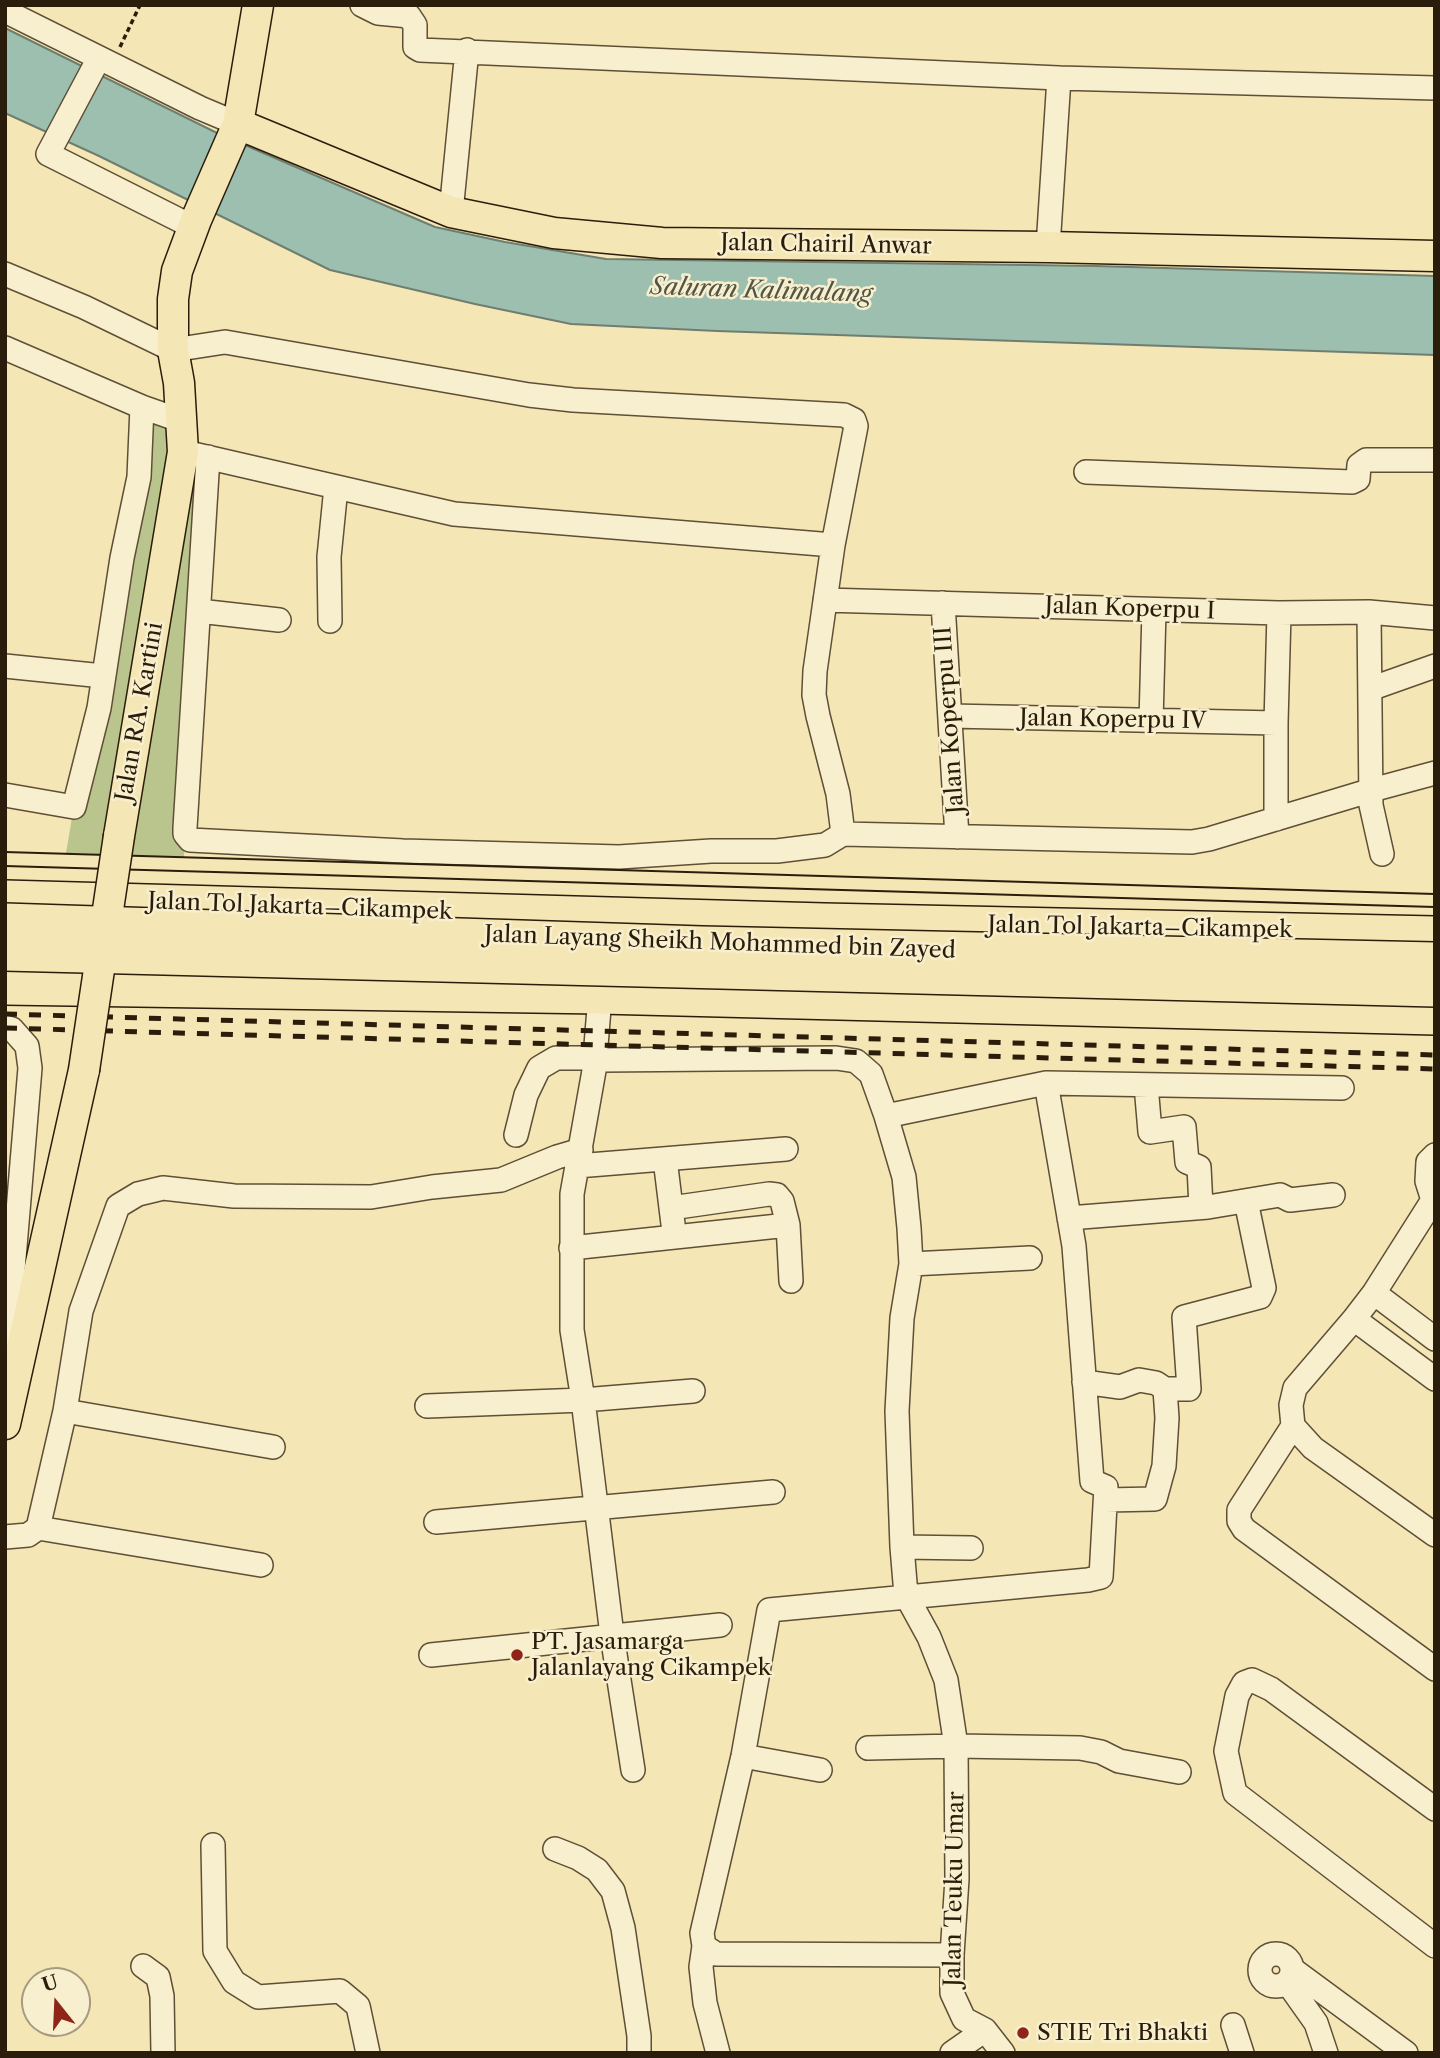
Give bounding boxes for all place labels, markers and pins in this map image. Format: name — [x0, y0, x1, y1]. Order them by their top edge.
place label: PT. Jasamarga Jalanlayang Cikampek — [531, 1628, 771, 1682]
marker: PT. Jasamarga Jalanlayang Cikampek — [509, 1647, 525, 1663]
place label: STIE Tri Bhakti — [1037, 2019, 1208, 2047]
marker: STIE Tri Bhakti — [1015, 2025, 1031, 2041]

